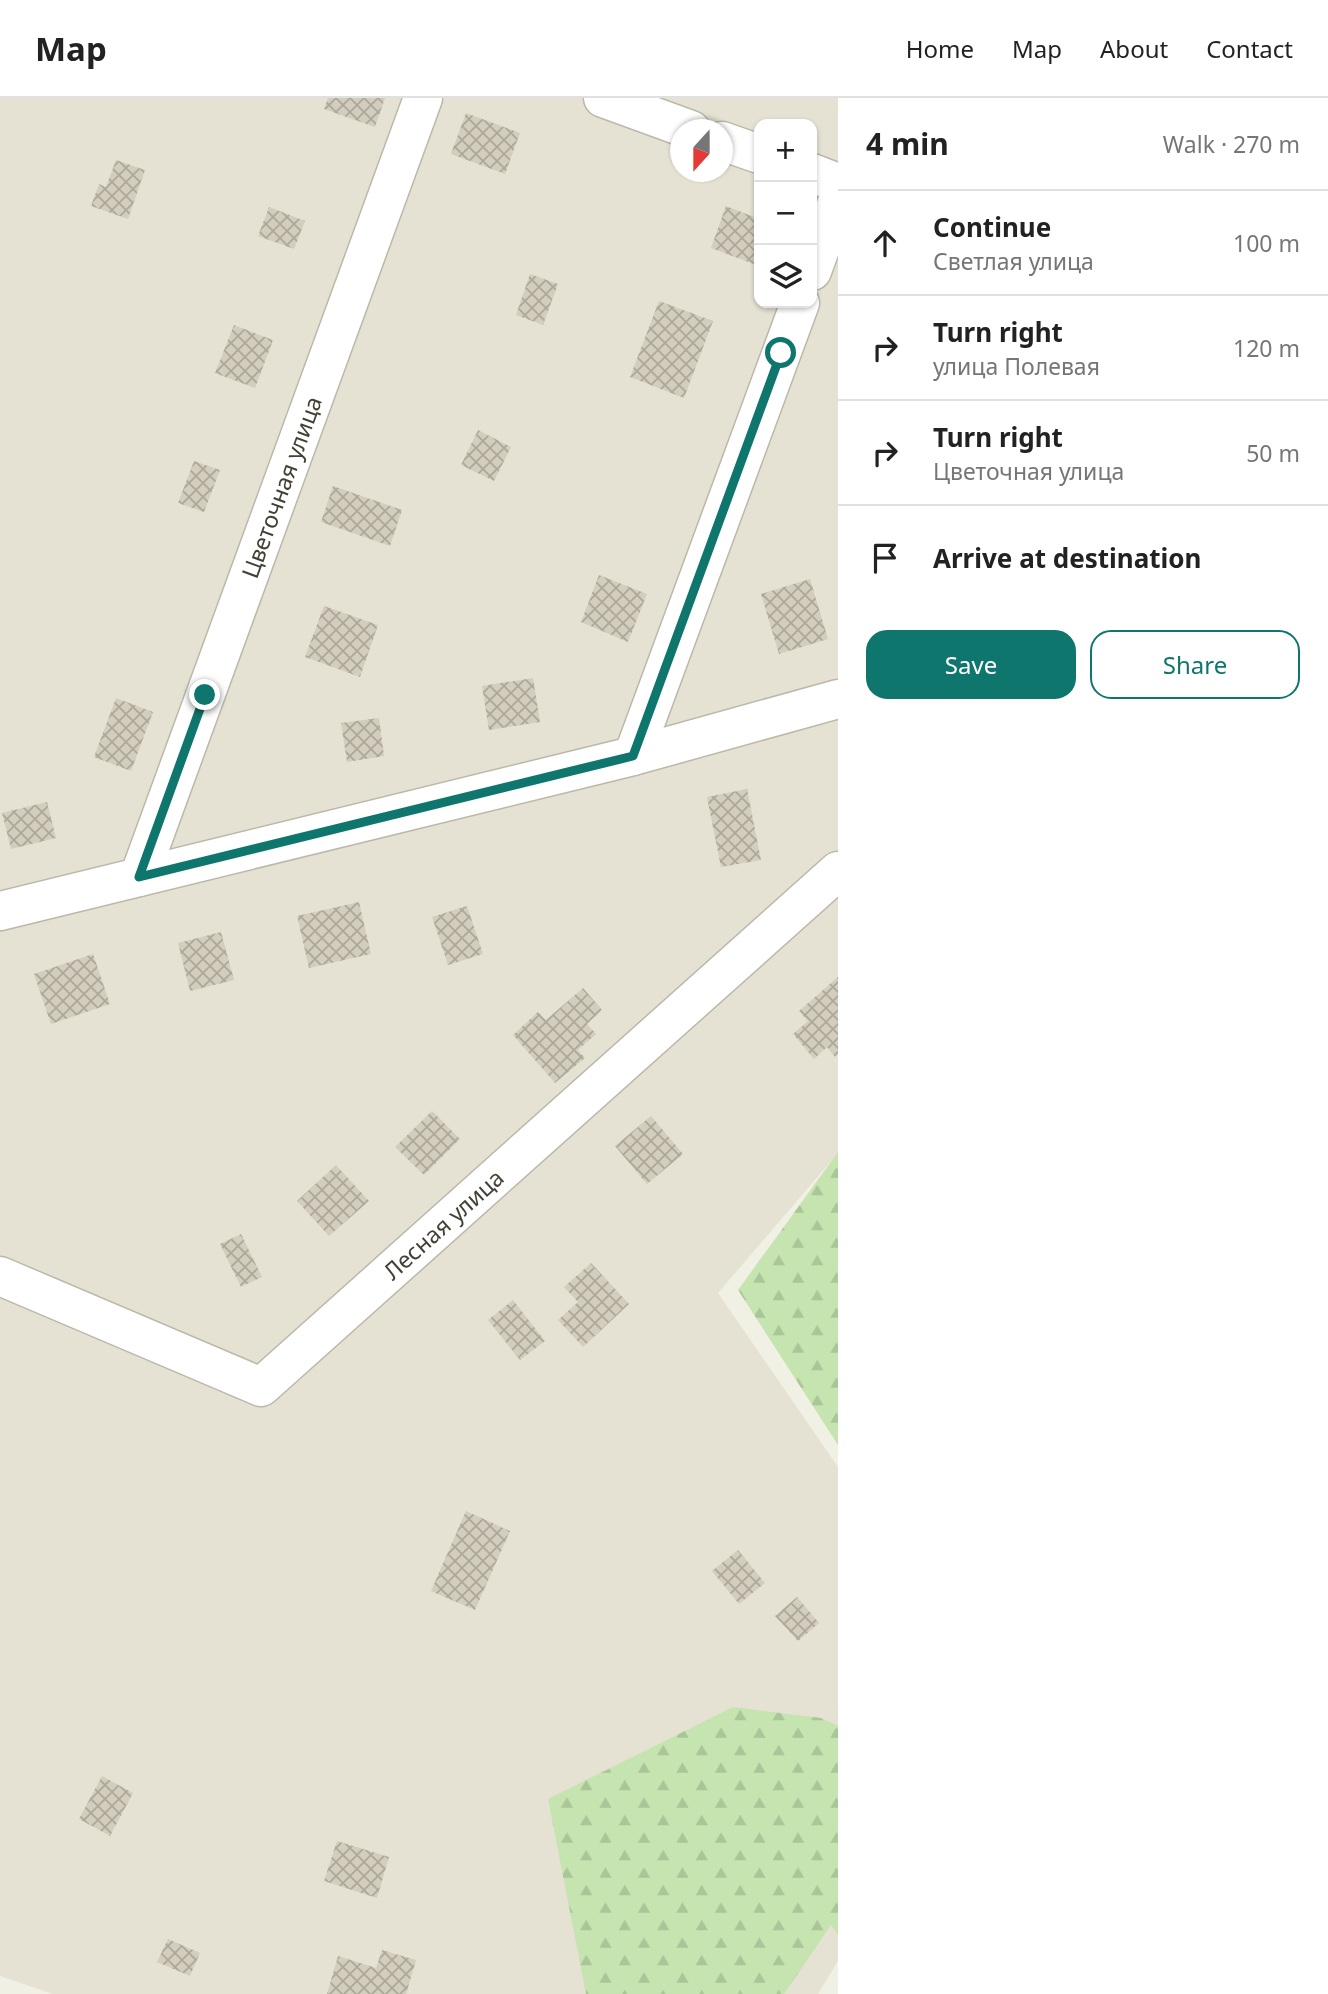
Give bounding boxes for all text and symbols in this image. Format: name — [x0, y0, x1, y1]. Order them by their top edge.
text: Map — [35, 26, 107, 71]
text: Home — [906, 32, 974, 65]
text: Map — [1012, 32, 1062, 65]
text: About — [1100, 32, 1168, 65]
text: Contact — [1206, 32, 1293, 65]
north arrow — [670, 119, 733, 182]
map controls — [754, 119, 817, 308]
button: + — [754, 119, 817, 182]
text: 4 min — [866, 123, 949, 164]
text: Walk · 270 m — [1163, 128, 1300, 160]
button: − — [754, 182, 817, 245]
text: Continue — [933, 209, 1051, 245]
icon: ahead — [866, 224, 904, 262]
text: 100 m — [1233, 227, 1300, 259]
button: layers — [754, 245, 817, 308]
text: Светлая улица — [933, 245, 1094, 277]
text: Turn right — [933, 314, 1063, 350]
icon: right — [866, 329, 904, 367]
text: 120 m — [1233, 332, 1300, 364]
route start — [765, 337, 796, 368]
text: улица Полевая — [933, 350, 1100, 382]
street label: Цветочная улица — [233, 392, 329, 582]
text: Turn right — [933, 419, 1063, 455]
icon: right — [866, 434, 904, 472]
text: 50 m — [1246, 437, 1300, 469]
text: Цветочная улица — [933, 455, 1124, 487]
icon: arrive — [866, 539, 904, 577]
text: Arrive at destination — [933, 540, 1202, 576]
button: Save — [866, 630, 1076, 699]
button: Share — [1090, 630, 1300, 699]
route end — [189, 679, 220, 710]
street label: Лесная улица — [376, 1162, 510, 1287]

